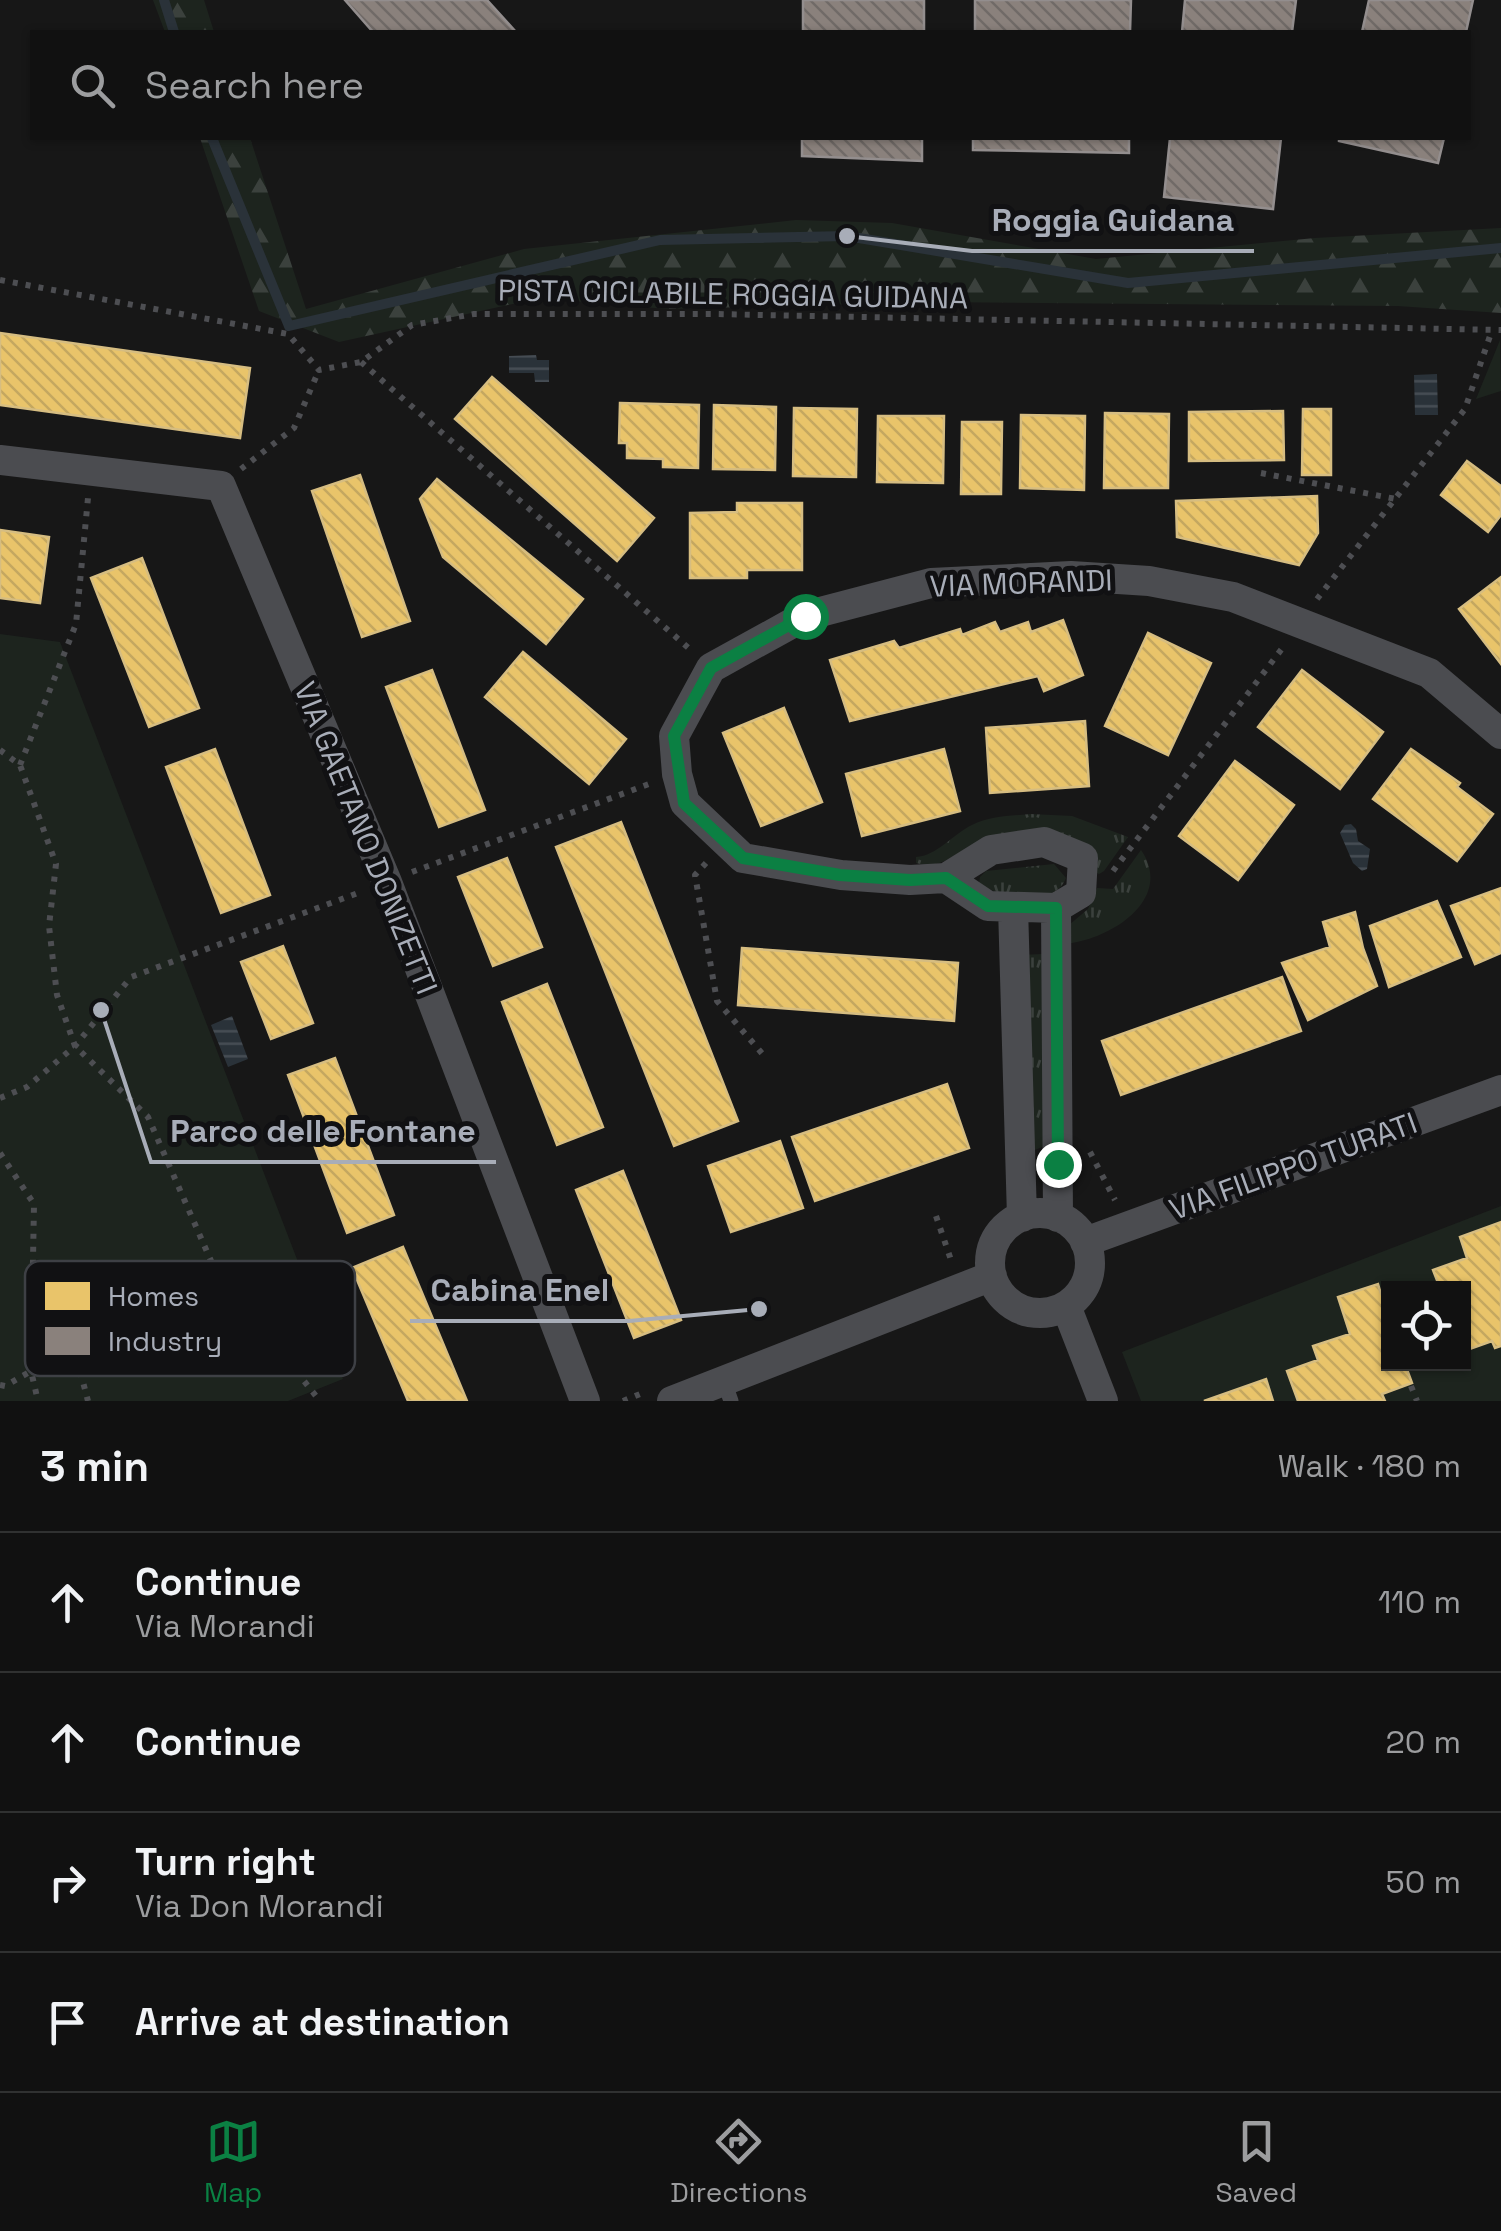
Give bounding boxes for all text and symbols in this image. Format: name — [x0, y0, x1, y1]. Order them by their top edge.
search box — [30, 30, 1471, 140]
icon: search — [65, 58, 120, 113]
text: Search here — [145, 61, 364, 109]
callout: Roggia Guidana — [972, 189, 1254, 251]
text: Roggia Guidana — [992, 200, 1234, 240]
street label: PISTA CICLABILE ROGGIA GUIDANA — [498, 270, 969, 318]
street label: VIA MORANDI — [929, 560, 1113, 606]
route start — [783, 594, 829, 640]
street label: VIA GAETANO DONIZETTI — [285, 676, 447, 1000]
callout: Parco delle Fontane — [151, 1100, 496, 1162]
street label: VIA FILIPPO TURATI — [1164, 1103, 1422, 1229]
text: Parco delle Fontane — [170, 1111, 476, 1151]
route end — [1036, 1142, 1082, 1188]
callout: Cabina Enel — [410, 1259, 629, 1321]
legend — [25, 1261, 355, 1376]
text: Cabina Enel — [431, 1270, 609, 1310]
text: Homes — [108, 1278, 199, 1314]
map controls — [1381, 1281, 1471, 1371]
button: locate — [1381, 1281, 1471, 1371]
text: Industry — [108, 1323, 222, 1359]
text: 3 min — [40, 1440, 149, 1493]
text: Walk · 180 m — [1278, 1446, 1461, 1486]
text: Continue — [135, 1558, 301, 1606]
icon: ahead — [40, 1575, 95, 1630]
text: 110 m — [1378, 1582, 1461, 1622]
text: Via Morandi — [135, 1606, 315, 1646]
icon: ahead — [40, 1715, 95, 1770]
text: Continue — [135, 1718, 301, 1766]
text: 20 m — [1385, 1722, 1461, 1762]
text: Turn right — [135, 1838, 316, 1886]
icon: right — [40, 1855, 95, 1910]
text: 50 m — [1386, 1862, 1461, 1902]
text: Via Don Morandi — [135, 1886, 384, 1926]
icon: arrive — [40, 1995, 95, 2050]
text: Arrive at destination — [135, 1998, 510, 2046]
tab: Map — [204, 2114, 262, 2210]
tab: Directions — [670, 2114, 807, 2210]
tab: Saved — [1215, 2114, 1297, 2210]

